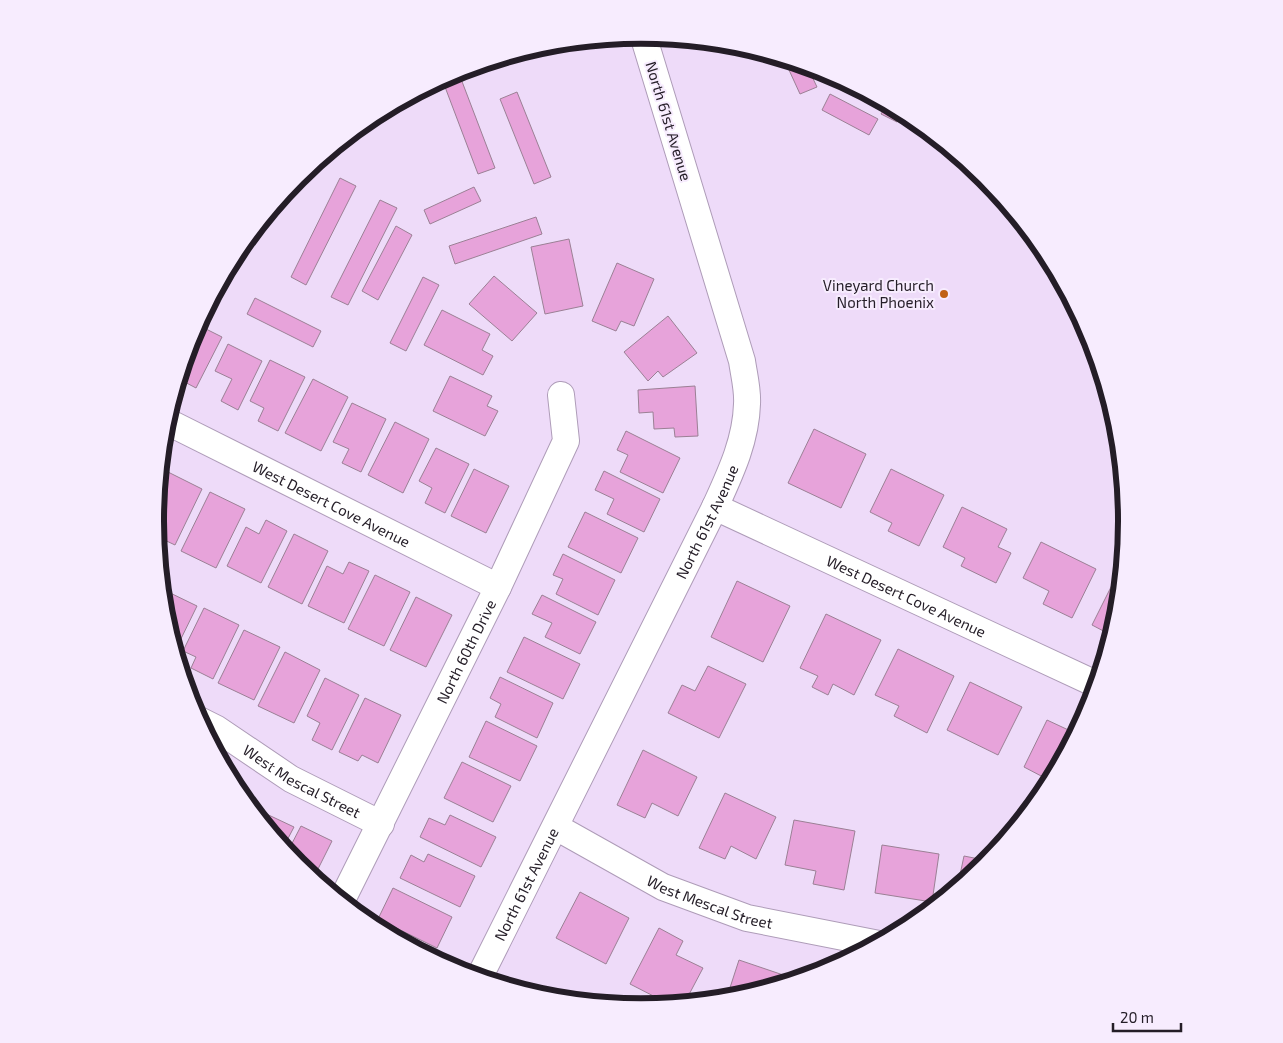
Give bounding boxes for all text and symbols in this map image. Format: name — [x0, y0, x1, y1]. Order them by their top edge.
street label: North 61st Avenue — [642, 59, 696, 183]
place label: Vineyard Church North Phoenix — [823, 276, 934, 311]
marker: Vineyard Church North Phoenix — [938, 288, 950, 300]
street label: West Desert Cove Avenue — [250, 457, 413, 551]
street label: North 61st Avenue — [672, 462, 741, 582]
street label: West Desert Cove Avenue — [824, 551, 989, 641]
street label: North 60th Drive — [432, 596, 499, 706]
street label: West Mescal Street — [240, 740, 364, 821]
street label: North 61st Avenue — [490, 825, 562, 944]
street label: West Mescal Street — [644, 871, 774, 932]
scale bar — [1113, 1000, 1180, 1032]
text: 20 m — [1120, 1008, 1154, 1026]

